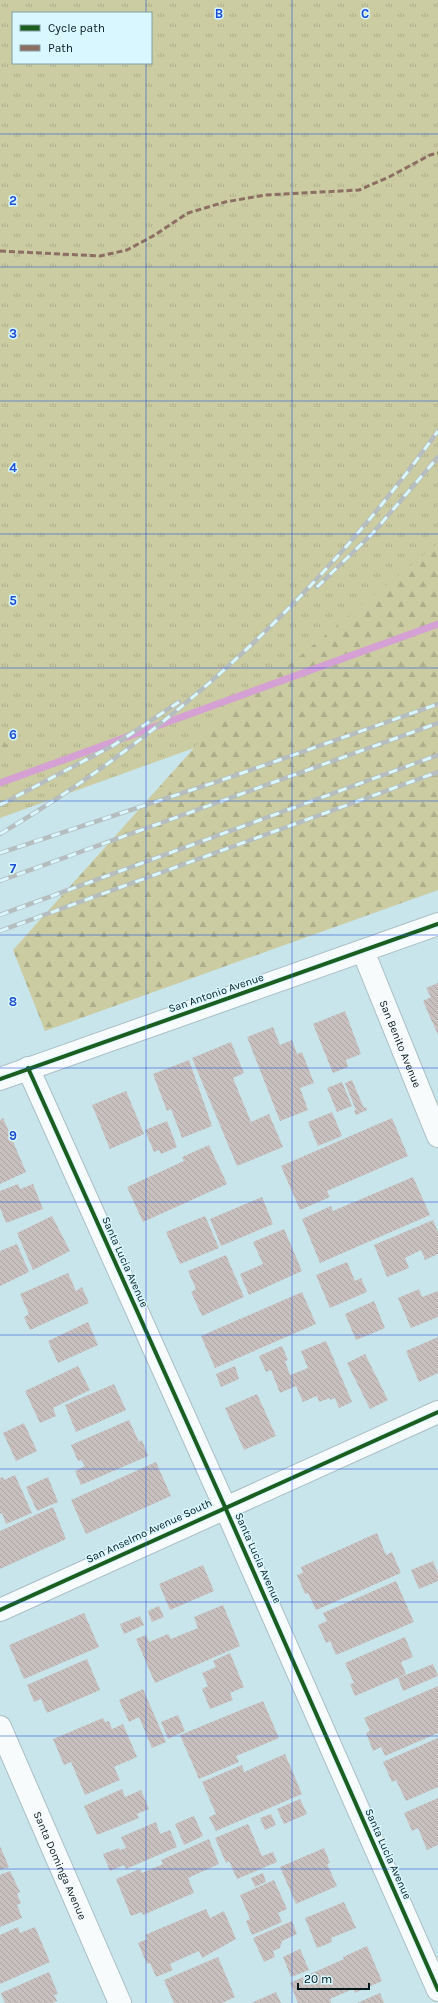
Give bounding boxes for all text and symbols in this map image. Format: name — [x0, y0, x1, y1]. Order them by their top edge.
text: B — [215, 6, 223, 21]
text: C — [361, 6, 369, 21]
legend — [12, 12, 152, 64]
text: Cycle path — [48, 21, 105, 35]
text: Path — [48, 41, 73, 55]
text: 2 — [9, 193, 17, 208]
text: 3 — [9, 326, 17, 341]
text: 4 — [9, 460, 17, 475]
text: 5 — [9, 593, 17, 608]
text: 6 — [9, 727, 17, 742]
text: 7 — [10, 861, 17, 876]
street label: San Antonio Avenue — [167, 970, 266, 1015]
text: 8 — [9, 994, 17, 1009]
street label: San Benito Avenue — [377, 998, 424, 1090]
text: 9 — [9, 1128, 17, 1143]
street label: Santa Lucia Avenue — [99, 1215, 151, 1310]
street label: San Anselmo Avenue South — [84, 1496, 214, 1566]
street label: Santa Lucia Avenue — [232, 1511, 284, 1606]
street label: Santa Lucia Avenue — [362, 1807, 414, 1902]
street label: Santa Dominga Avenue — [31, 1809, 90, 1922]
scale bar — [298, 1965, 369, 1991]
text: 20 m — [304, 1972, 332, 1986]

